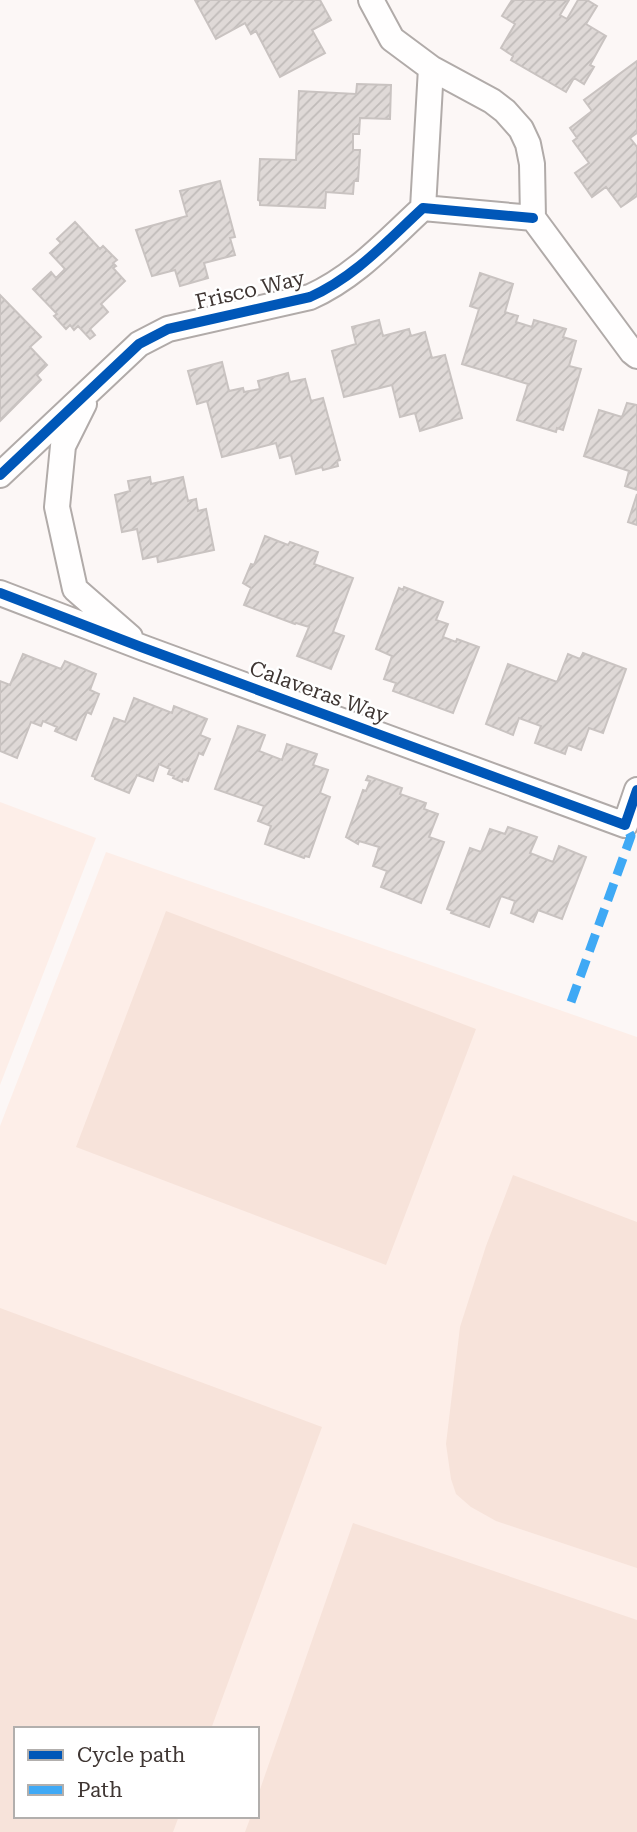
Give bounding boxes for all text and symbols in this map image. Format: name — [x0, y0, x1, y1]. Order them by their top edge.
street label: Frisco Way — [193, 266, 308, 314]
street label: Calaveras Way — [246, 656, 392, 728]
legend — [14, 1727, 259, 1818]
text: Cycle path — [77, 1743, 186, 1767]
text: Path — [77, 1778, 123, 1802]

